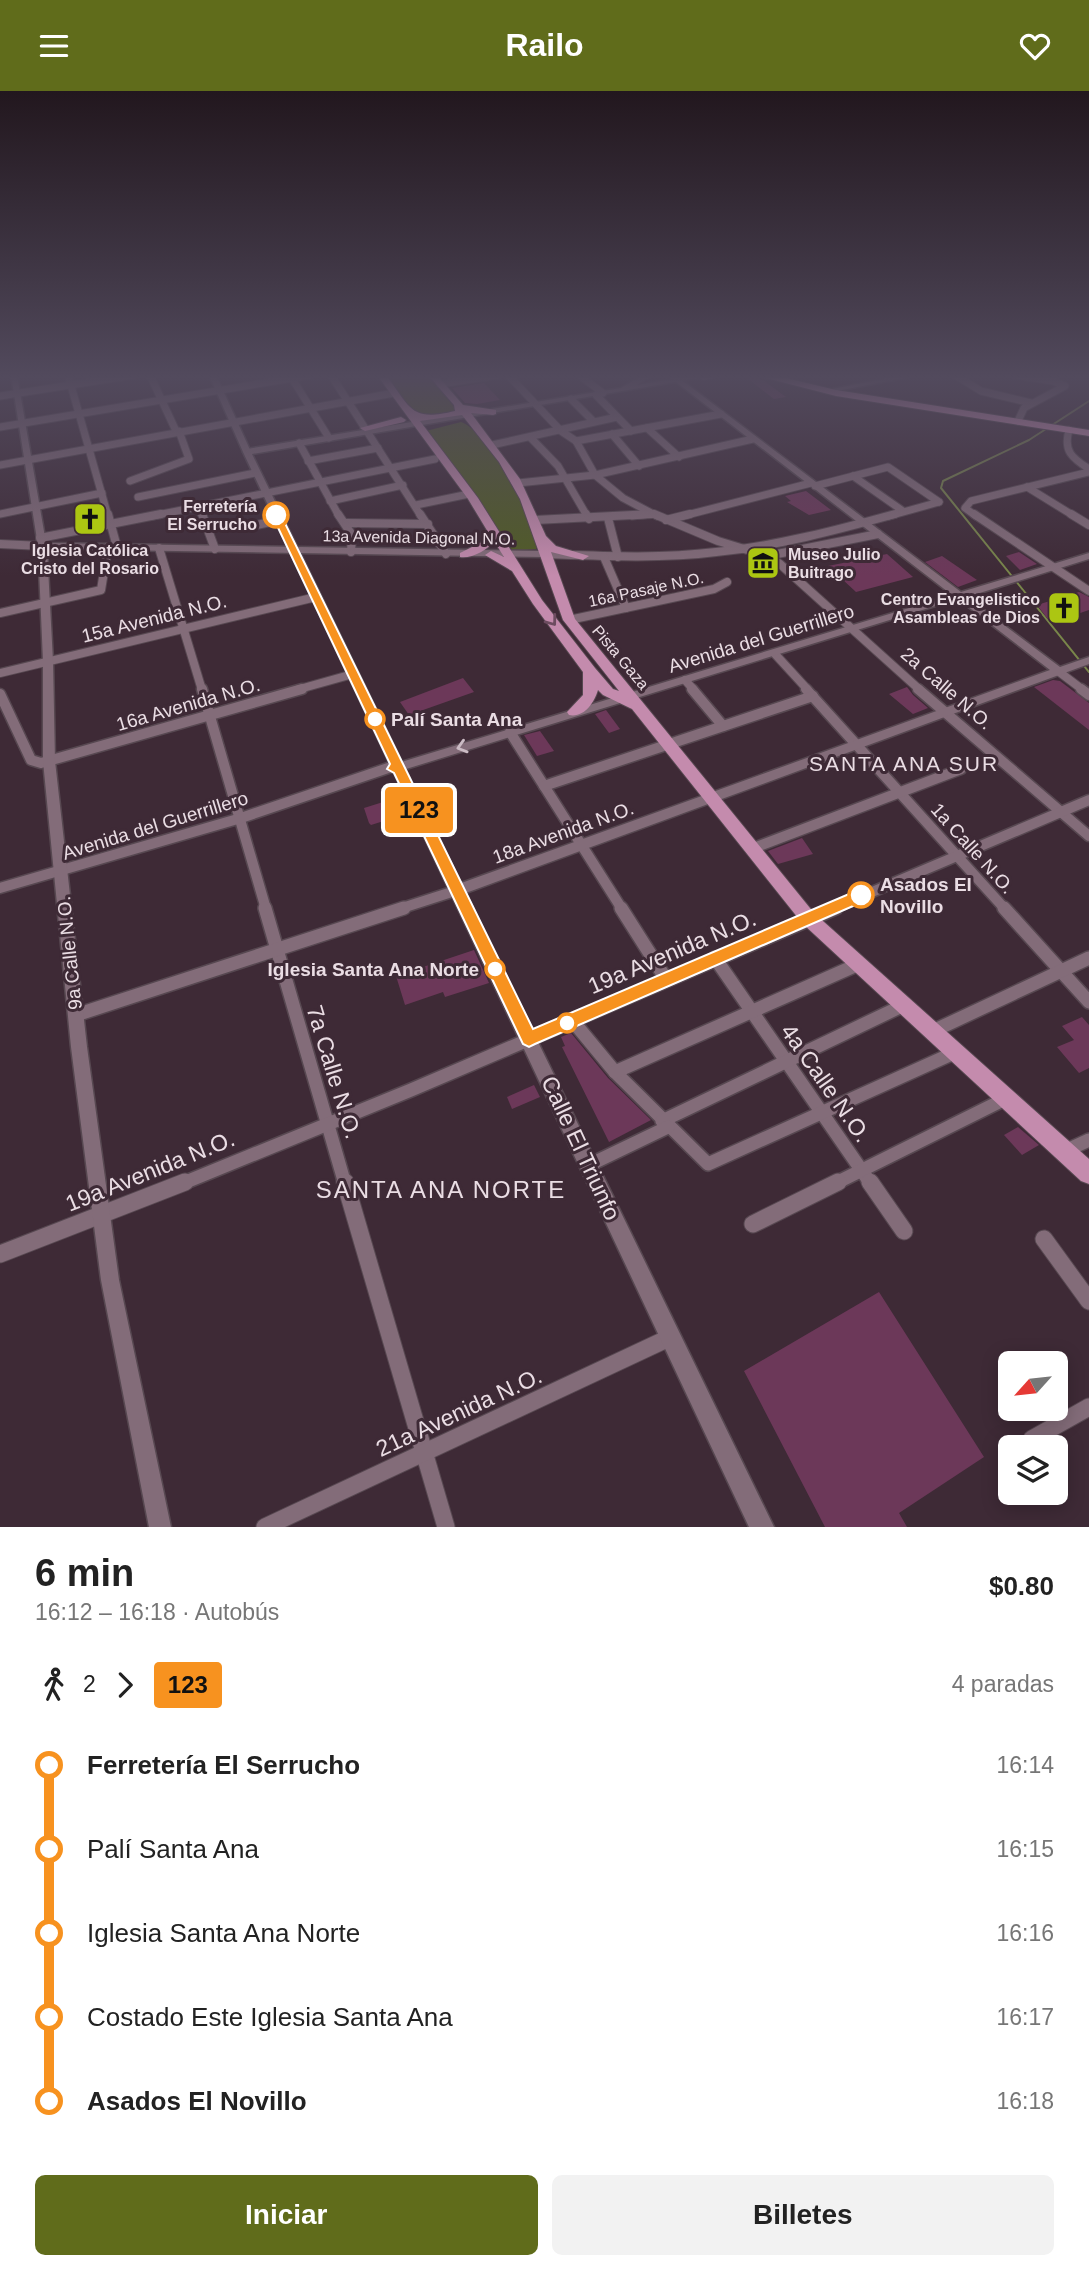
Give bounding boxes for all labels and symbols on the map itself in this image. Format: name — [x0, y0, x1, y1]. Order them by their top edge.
place label: Ferretería El Serrucho — [167, 498, 257, 533]
church icon: Iglesia Católica Cristo del Rosario — [71, 500, 109, 538]
marker: Ferretería El Serrucho — [263, 502, 289, 528]
street label: 13a Avenida Diagonal N.O. — [322, 527, 515, 548]
place label: Iglesia Católica Cristo del Rosario — [21, 542, 159, 577]
museum icon: Museo Julio Buitrago — [744, 544, 782, 582]
place label: Museo Julio Buitrago — [788, 546, 881, 581]
street label: 16a Pasaje N.O. — [587, 569, 705, 610]
church icon: Centro Evangelistico Asambleas de Dios — [1045, 589, 1083, 627]
street label: 15a Avenida N.O. — [79, 590, 229, 647]
place label: Centro Evangelistico Asambleas de Dios — [881, 591, 1040, 626]
street label: Avenida del Guerrillero — [666, 600, 856, 677]
one-way arrow — [544, 613, 556, 626]
street label: Pista Gaza — [589, 622, 652, 693]
street label: 2a Calle N.O. — [897, 643, 997, 734]
street label: 16a Avenida N.O. — [114, 674, 262, 735]
marker: Palí Santa Ana — [365, 709, 385, 729]
place label: Palí Santa Ana — [391, 709, 523, 730]
one-way arrow — [456, 739, 468, 754]
district label: SANTA ANA SUR — [809, 752, 999, 775]
street label: Avenida del Guerrillero — [60, 787, 250, 864]
line badge: 123 — [379, 787, 459, 833]
street label: 18a Avenida N.O. — [490, 797, 637, 868]
street label: 1a Calle N.O. — [927, 799, 1019, 898]
place label: Asados El Novillo — [880, 874, 972, 917]
marker: Asados El Novillo — [848, 882, 874, 908]
street label: 9a Calle N.O. — [53, 895, 86, 1011]
street label: 19a Avenida N.O. — [584, 905, 760, 999]
place label: Iglesia Santa Ana Norte — [267, 959, 479, 980]
marker: Iglesia Santa Ana Norte — [485, 959, 505, 979]
street label: 7a Calle N.O. — [301, 1002, 367, 1142]
unlabelled marker — [557, 1013, 577, 1033]
street label: 4a Calle N.O. — [776, 1019, 876, 1147]
street label: Calle El Triunfo — [536, 1072, 626, 1224]
street label: 19a Avenida N.O. — [62, 1125, 238, 1217]
district label: SANTA ANA NORTE — [316, 1176, 566, 1203]
north arrow — [998, 1351, 1068, 1421]
street label: 21a Avenida N.O. — [372, 1362, 546, 1462]

